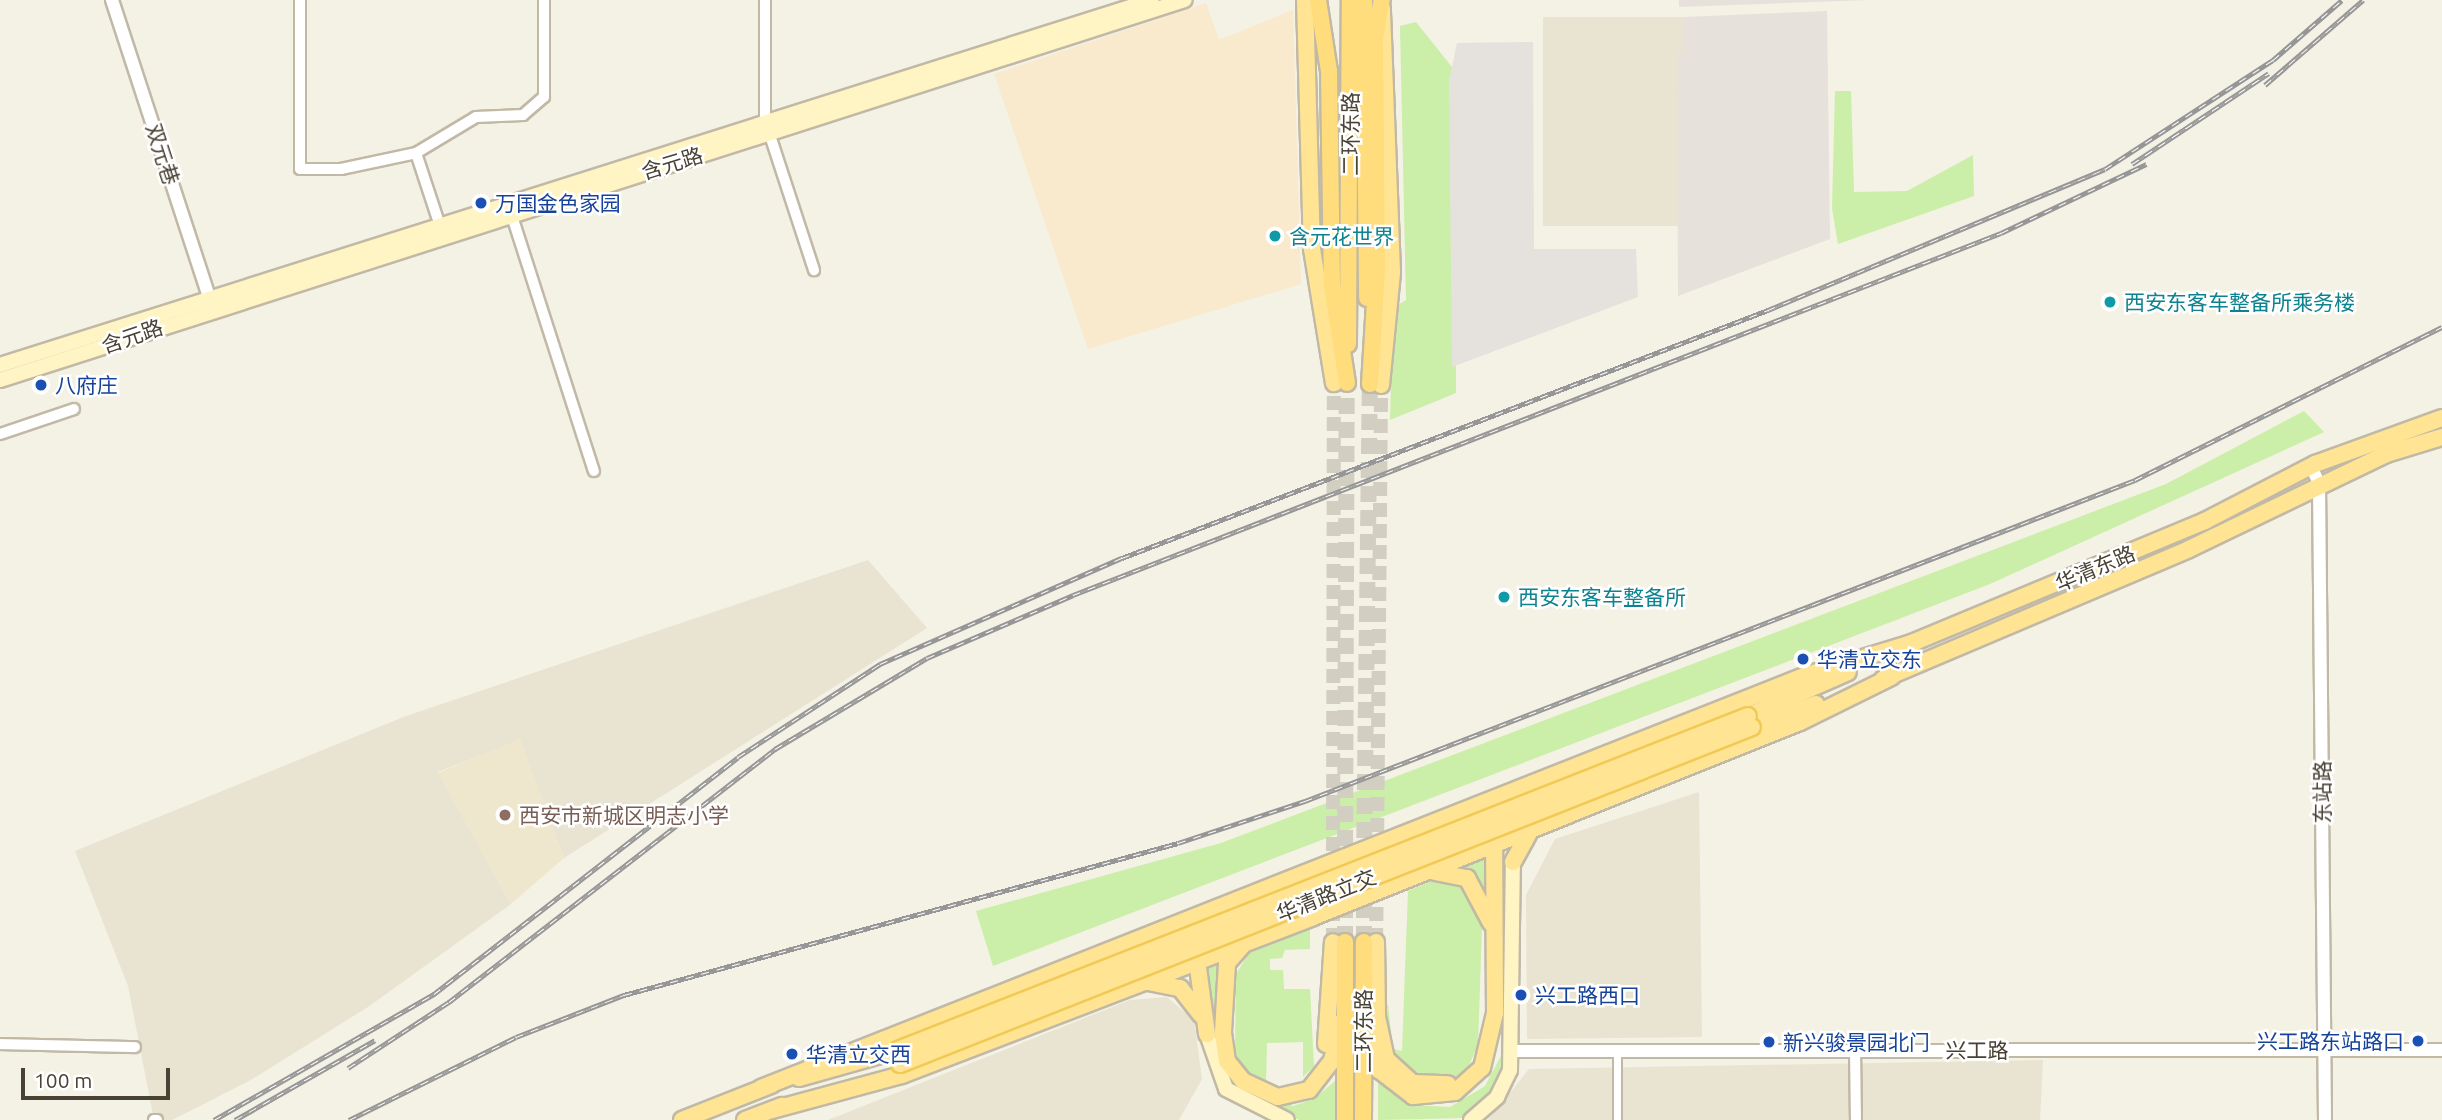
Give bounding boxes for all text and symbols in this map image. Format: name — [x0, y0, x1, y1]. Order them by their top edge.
street label: 二环东路 — [1337, 92, 1363, 176]
street label: 双元巷 — [141, 120, 185, 188]
street label: 含元路 — [638, 142, 706, 184]
place label: 万国金色家园 — [495, 190, 621, 216]
marker: 万国金色家园 — [473, 195, 489, 211]
place label: 含元花世界 — [1289, 223, 1394, 249]
marker: 含元花世界 — [1267, 228, 1283, 244]
place label: 西安东客车整备所乘务楼 — [2124, 289, 2355, 315]
marker: 西安东客车整备所乘务楼 — [2102, 294, 2118, 310]
street label: 含元路 — [98, 314, 166, 358]
place label: 八府庄 — [55, 372, 118, 398]
marker: 八府庄 — [33, 377, 49, 393]
street label: 华清东路 — [2051, 540, 2139, 596]
place label: 西安东客车整备所 — [1518, 584, 1686, 610]
marker: 西安东客车整备所 — [1496, 589, 1512, 605]
place label: 华清立交东 — [1817, 646, 1922, 672]
marker: 华清立交东 — [1795, 651, 1811, 667]
street label: 东站路 — [2309, 761, 2335, 823]
place label: 西安市新城区明志小学 — [519, 802, 729, 828]
marker: 西安市新城区明志小学 — [497, 807, 513, 823]
street label: 华清路立交 — [1273, 864, 1379, 926]
place label: 兴工路西口 — [1535, 982, 1640, 1008]
marker: 兴工路西口 — [1513, 987, 1529, 1003]
street label: 二环东路 — [1350, 989, 1376, 1073]
place label: 兴工路东站路口 — [2257, 1028, 2404, 1054]
place label: 新兴骏景园北门 — [1783, 1029, 1930, 1055]
marker: 兴工路东站路口 — [2410, 1033, 2426, 1049]
marker: 新兴骏景园北门 — [1761, 1034, 1777, 1050]
street label: 兴工路 — [1946, 1037, 2008, 1063]
place label: 华清立交西 — [806, 1041, 911, 1067]
marker: 华清立交西 — [784, 1046, 800, 1062]
scale bar — [24, 1054, 173, 1098]
text: 100 m — [34, 1068, 92, 1092]

